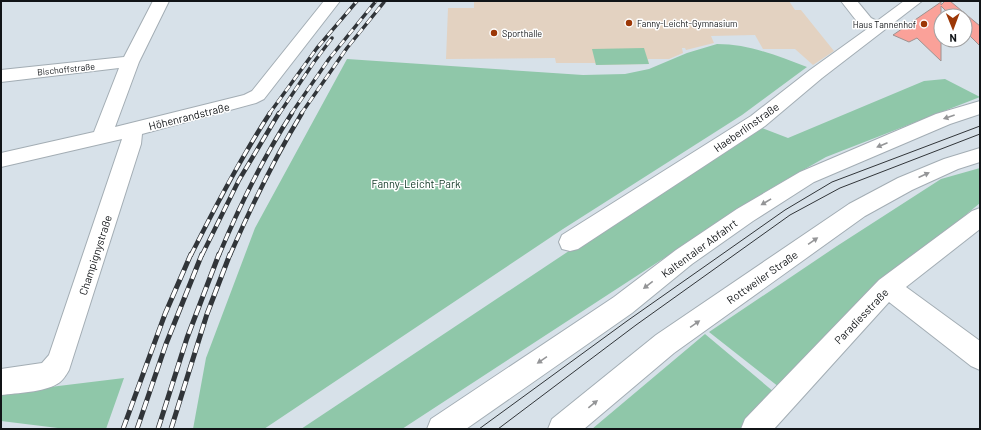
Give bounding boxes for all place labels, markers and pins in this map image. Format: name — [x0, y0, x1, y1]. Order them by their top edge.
marker: Fanny-Leicht-Gymnasium — [624, 18, 634, 28]
place label: Fanny-Leicht-Gymnasium — [637, 18, 737, 29]
place label: Haus Tannenhof — [853, 19, 916, 30]
marker: Haus Tannenhof — [919, 19, 929, 29]
marker: Sporthalle — [489, 28, 499, 38]
place label: Sporthalle — [502, 28, 542, 39]

